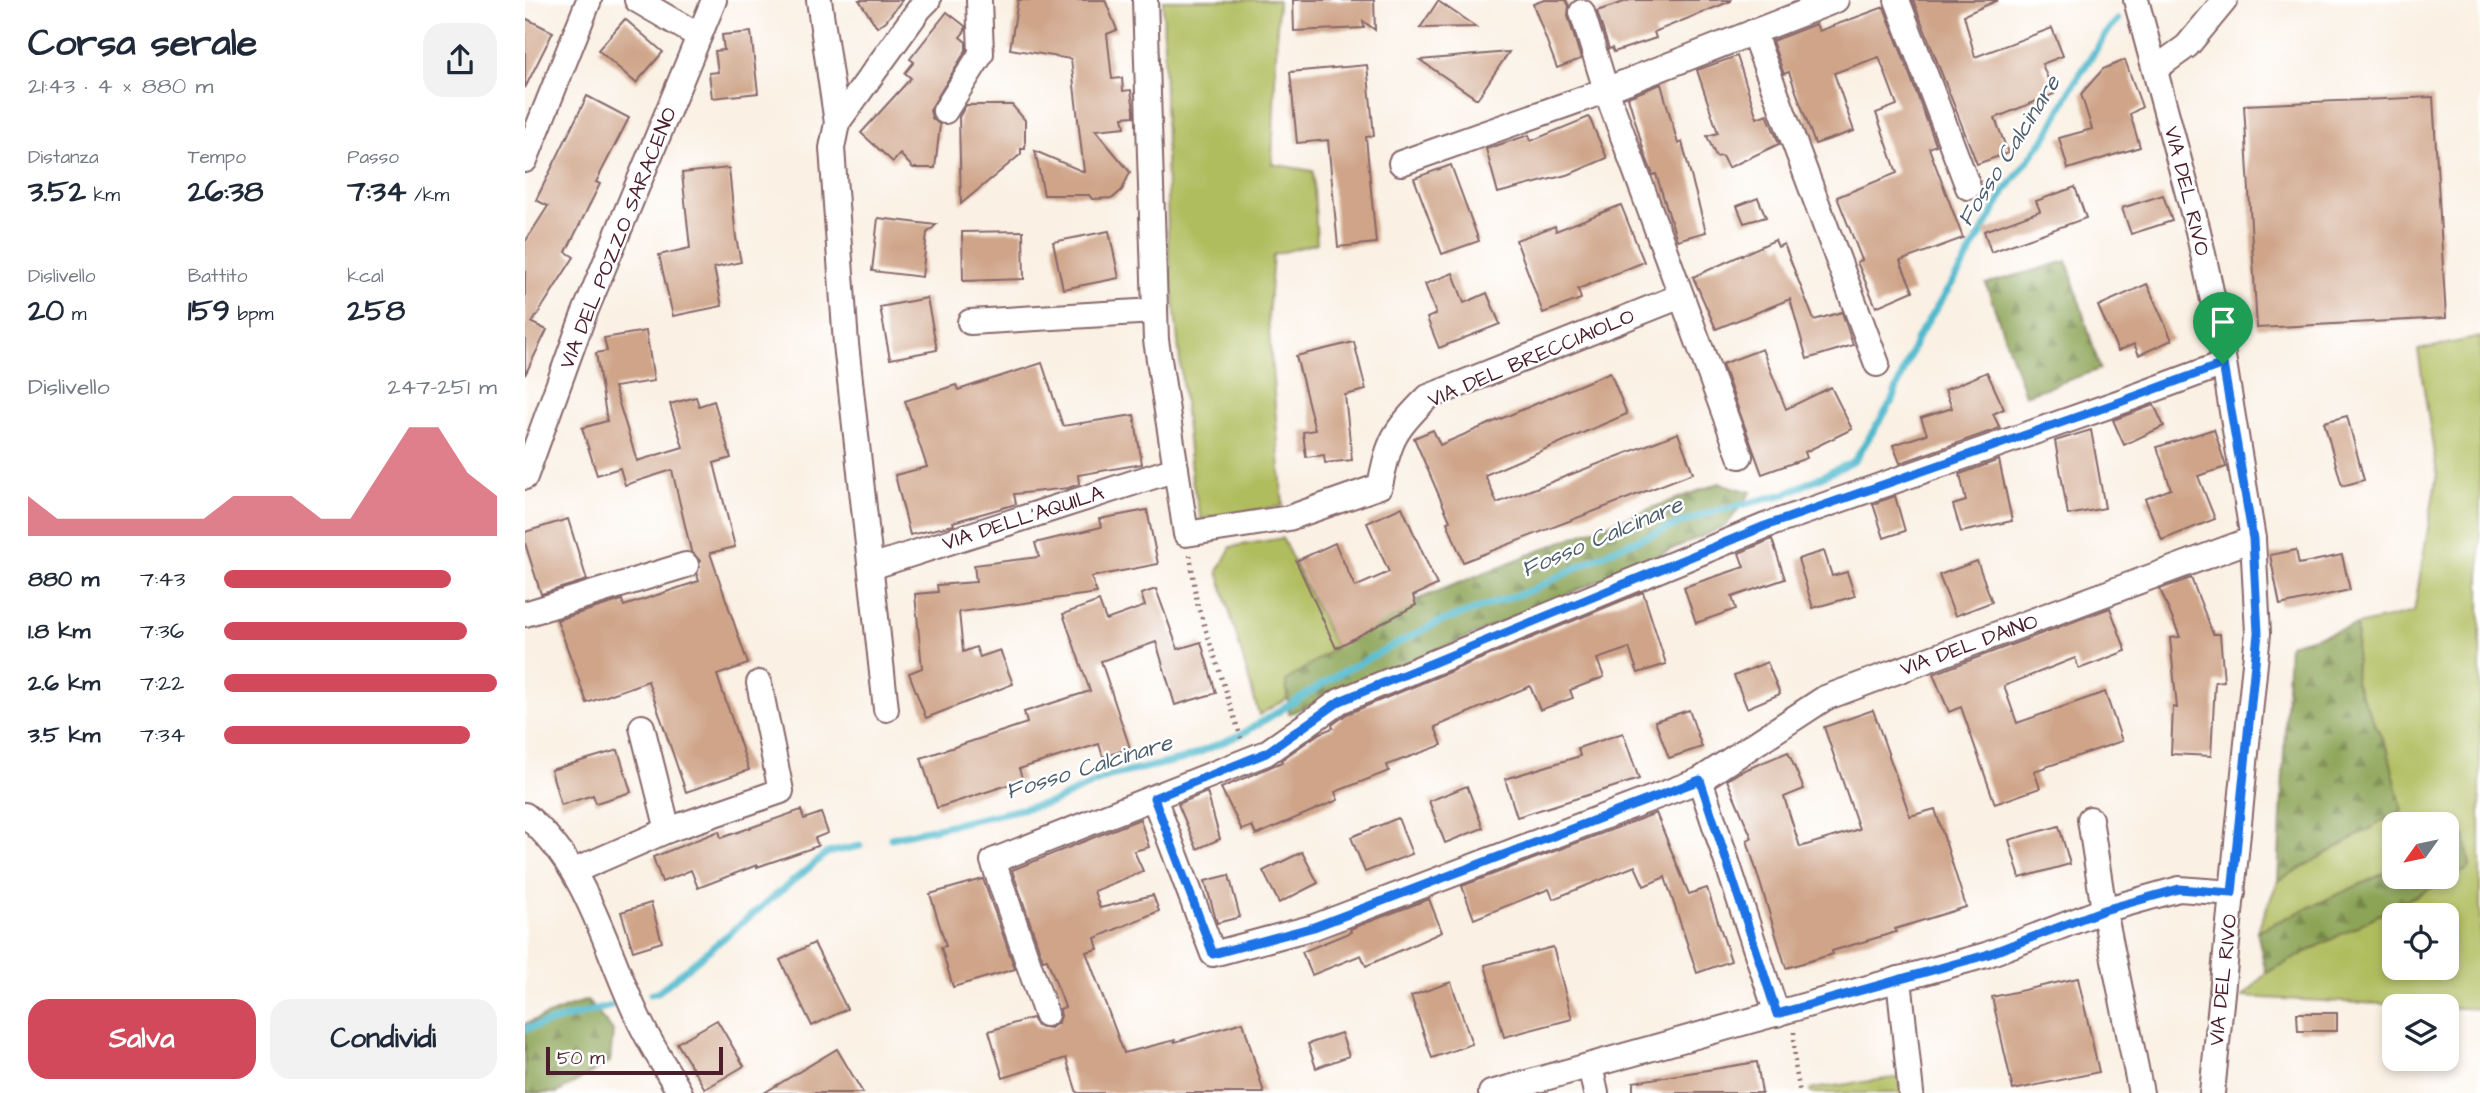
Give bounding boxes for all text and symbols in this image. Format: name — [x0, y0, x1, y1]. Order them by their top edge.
text: Corsa serale — [28, 18, 257, 70]
button: share — [423, 23, 497, 97]
water label: Fosso Calcinare — [1950, 68, 2069, 232]
text: 21:43 · 4 × 880 m — [28, 70, 213, 102]
street label: VIA DEL POZZO SARACENO — [552, 103, 684, 373]
street label: VIA DEL RIVO — [2157, 123, 2217, 259]
text: Distanza — [28, 144, 99, 171]
text: Tempo — [188, 144, 246, 171]
text: Passo — [347, 144, 399, 171]
text: 3.52 — [28, 171, 86, 213]
text: 26:38 — [188, 171, 263, 213]
text: 7:34 — [347, 171, 406, 213]
text: km — [86, 182, 120, 209]
text: /km — [406, 182, 449, 209]
text: Dislivello — [28, 263, 95, 290]
text: Battito — [188, 263, 247, 290]
text: kcal — [347, 263, 384, 290]
text: 20 — [28, 290, 64, 332]
text: 159 — [188, 290, 230, 332]
text: 258 — [347, 290, 405, 332]
pin — [2193, 292, 2253, 364]
text: m — [64, 301, 87, 328]
text: bpm — [230, 301, 273, 328]
street label: VIA DEL BRECCIAIOLO — [1423, 301, 1639, 415]
icon: arrive — [2204, 303, 2242, 341]
text: Dislivello — [28, 371, 110, 403]
text: 247–251 m — [387, 371, 497, 403]
street label: VIA DELL'AQUILA — [939, 478, 1108, 558]
water label: Fosso Calcinare — [1517, 488, 1689, 585]
text: 880 m — [28, 563, 99, 595]
text: 7:43 — [140, 563, 185, 595]
street label: VIA DEL DAINO — [1896, 607, 2042, 683]
text: 1.8 km — [28, 615, 90, 647]
text: 7:36 — [140, 615, 184, 647]
text: 2.6 km — [28, 667, 100, 699]
text: 7:22 — [140, 667, 184, 699]
text: 3.5 km — [28, 719, 100, 751]
text: 7:34 — [140, 719, 185, 751]
water label: Fosso Calcinare — [1002, 726, 1177, 807]
north arrow — [2382, 812, 2459, 889]
map controls — [2382, 812, 2459, 1071]
button: locate — [2382, 903, 2459, 980]
street label: VIA DEL RIVO — [2202, 913, 2244, 1047]
button: layers — [2382, 994, 2459, 1071]
button: Salva — [28, 999, 256, 1079]
button: Condividi — [270, 999, 497, 1079]
scale bar — [546, 1044, 723, 1076]
text: 50 m — [557, 1045, 605, 1072]

